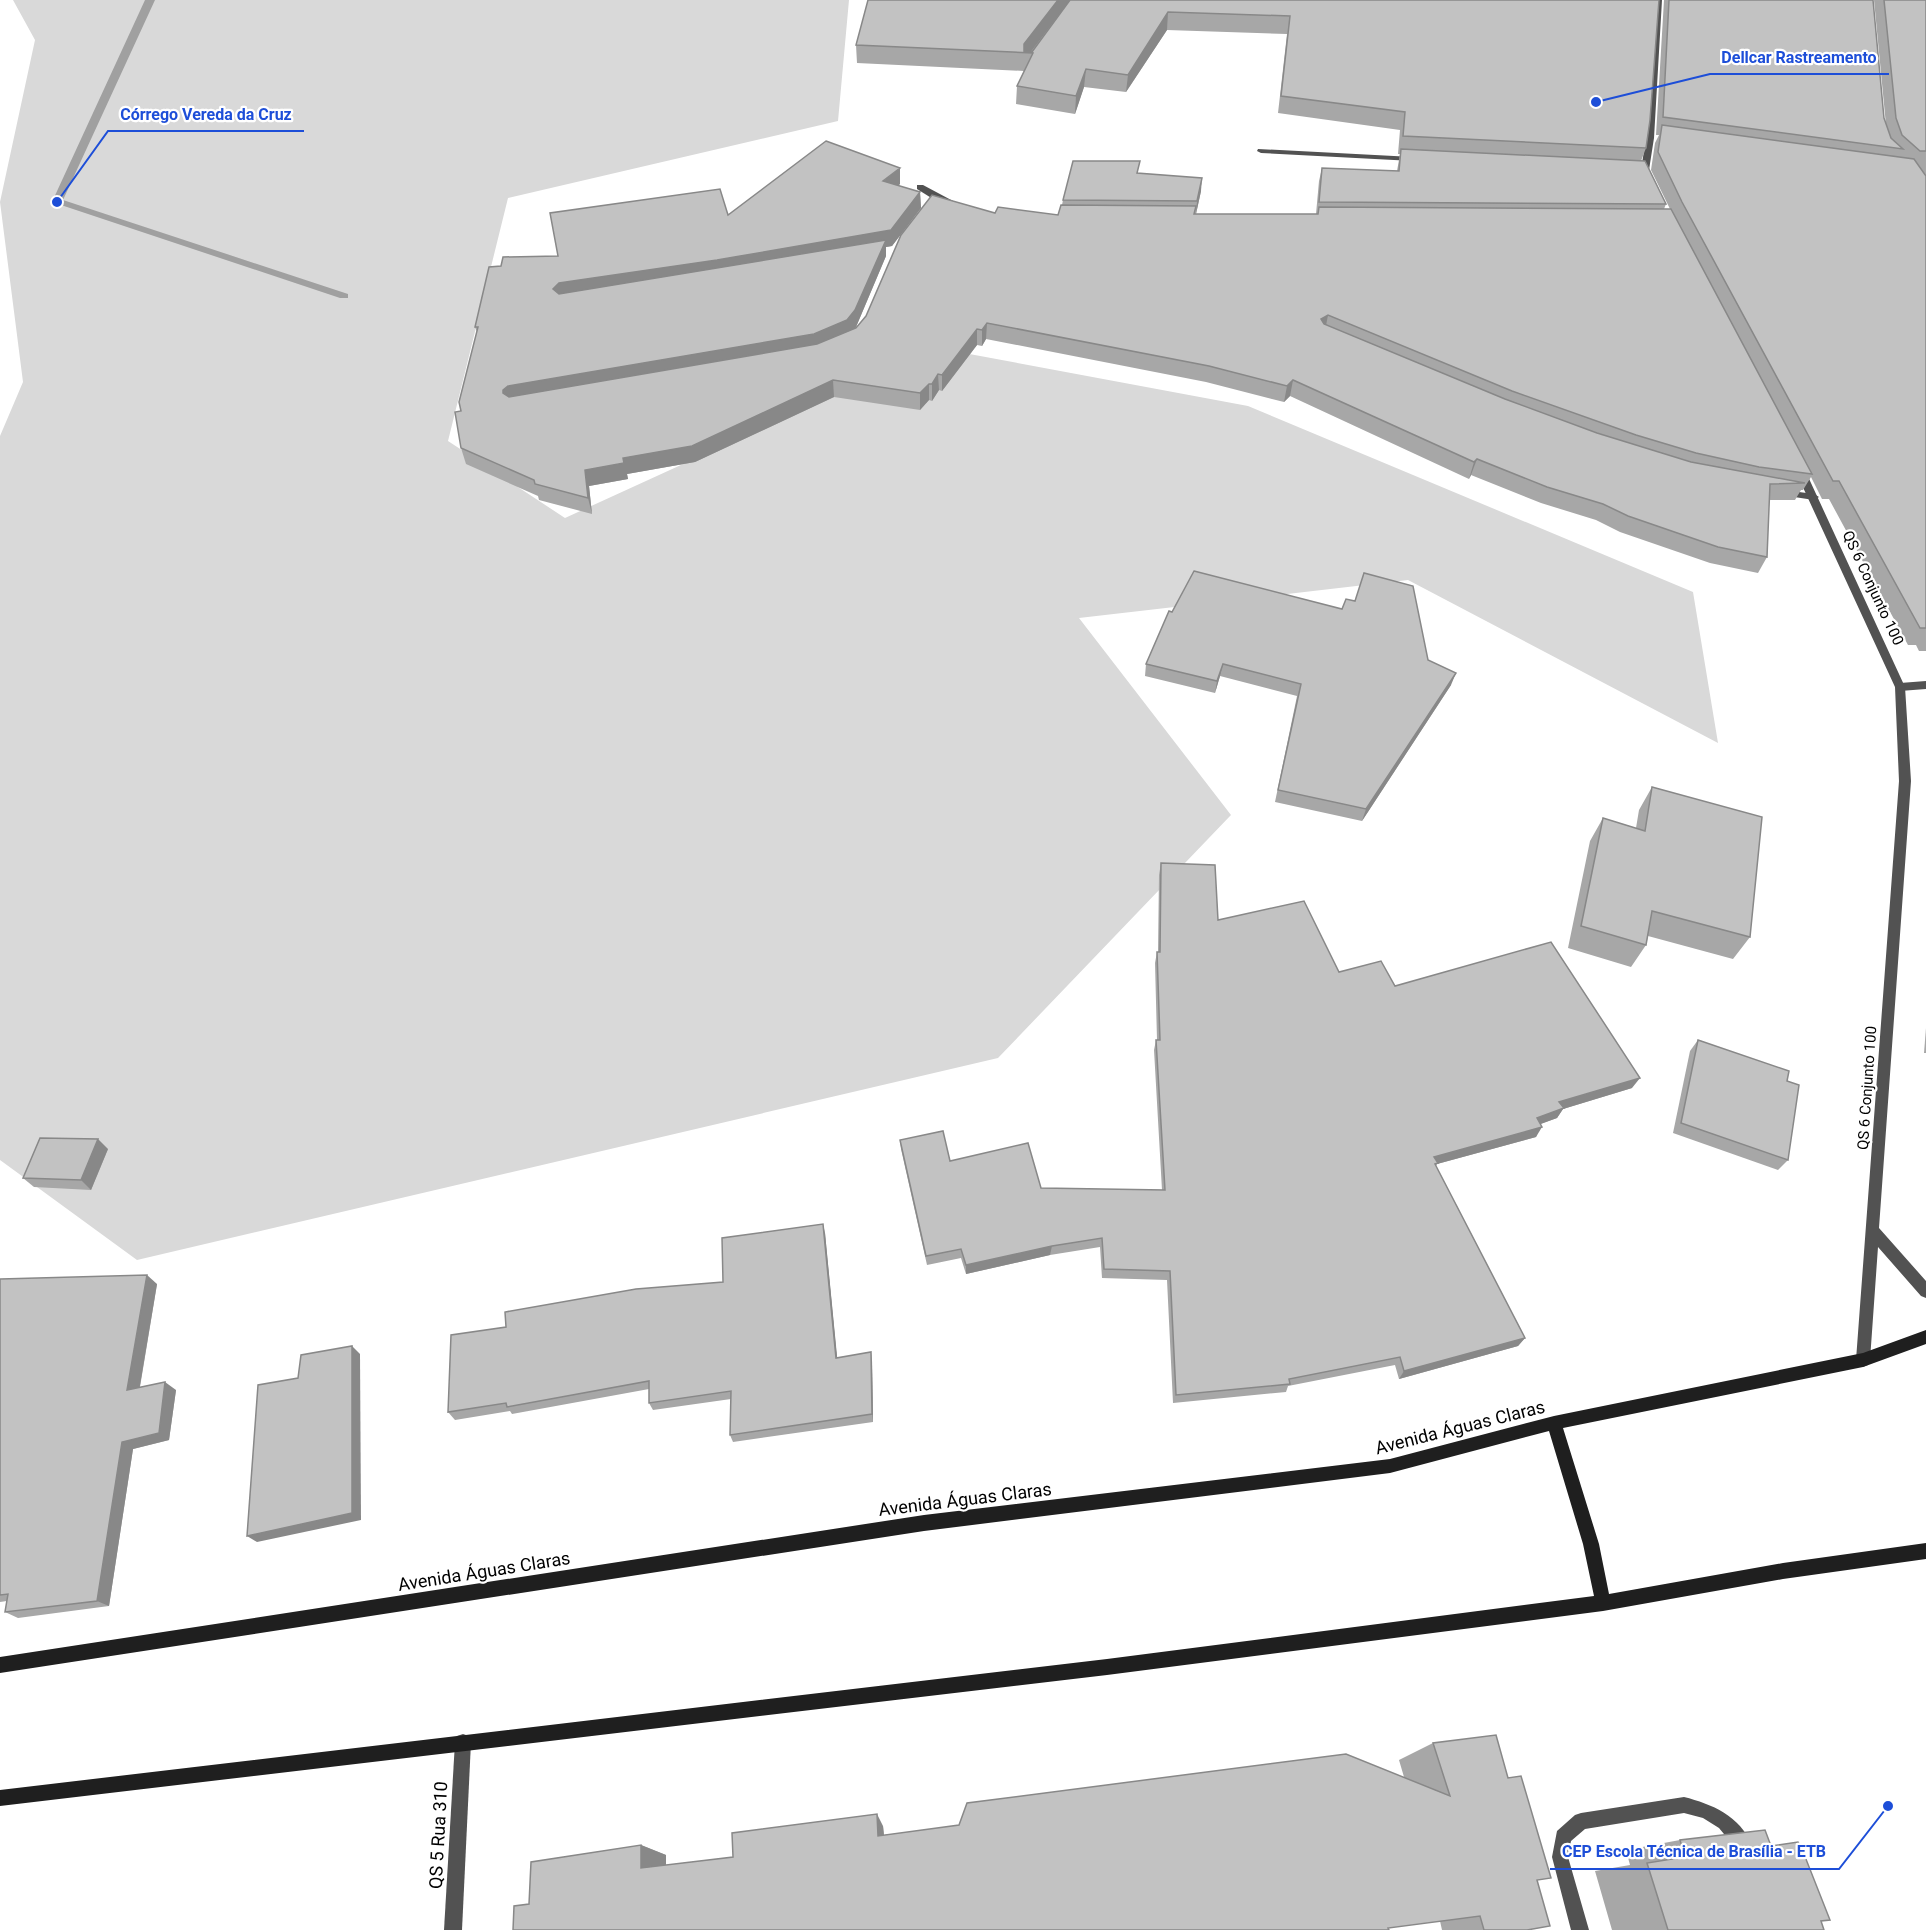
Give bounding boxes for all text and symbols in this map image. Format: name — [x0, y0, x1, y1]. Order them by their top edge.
callout: Dellcar Rastreamento — [1710, 40, 1889, 74]
text: Dellcar Rastreamento — [1721, 48, 1877, 67]
callout: Córrego Vereda da Cruz — [108, 97, 304, 131]
text: Córrego Vereda da Cruz — [120, 105, 292, 124]
street label: QS 6 Conjunto 100 — [1839, 528, 1907, 648]
street label: QS 6 Conjunto 100 — [1854, 1025, 1880, 1151]
street label: Avenida Águas Claras — [1373, 1396, 1547, 1458]
street label: Avenida Águas Claras — [877, 1478, 1053, 1520]
street label: Avenida Águas Claras — [396, 1547, 572, 1595]
street label: QS 5 Rua 310 — [425, 1781, 451, 1889]
callout: CEP Escola Técnica de Brasília - ETB — [1550, 1835, 1839, 1869]
text: CEP Escola Técnica de Brasília - ETB — [1562, 1842, 1826, 1861]

